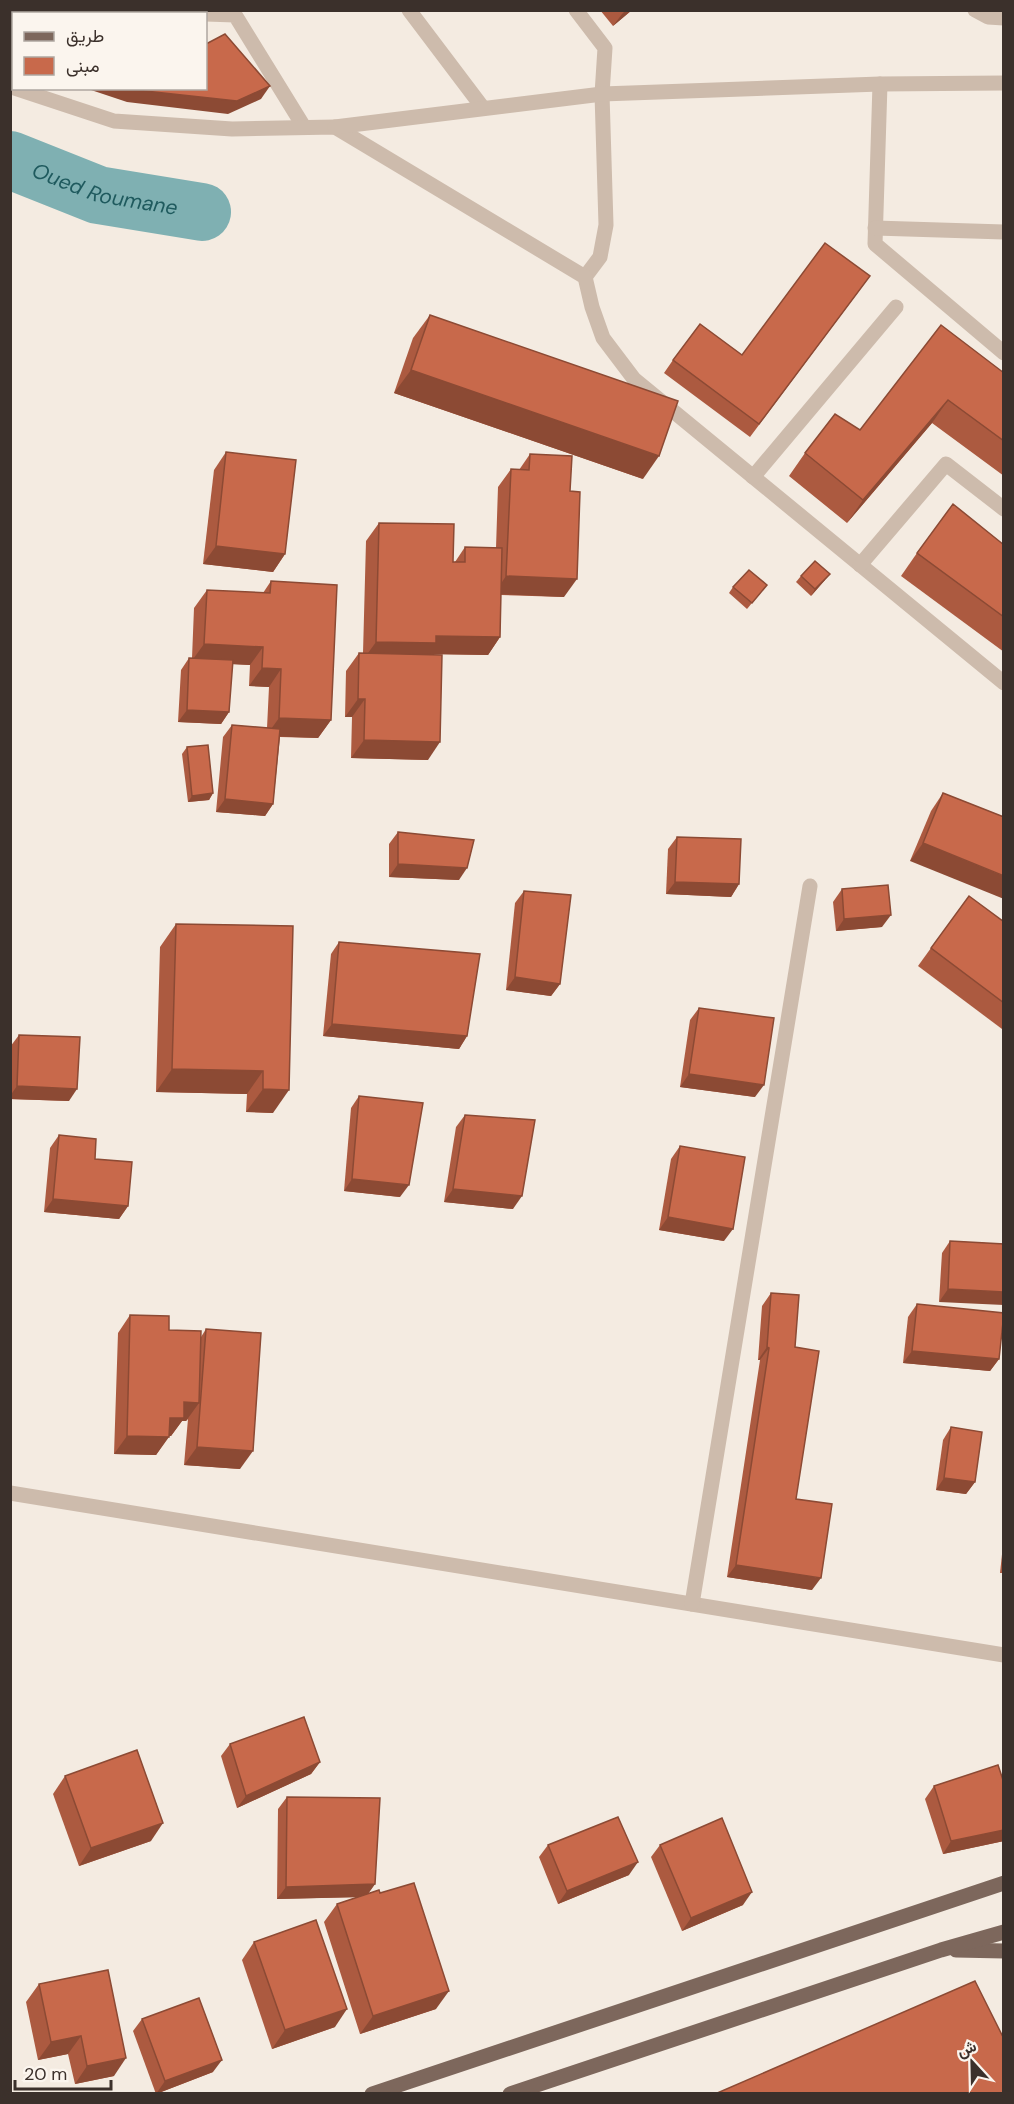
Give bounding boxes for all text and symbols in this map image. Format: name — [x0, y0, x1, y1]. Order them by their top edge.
legend — [12, 12, 207, 90]
text: طريق — [66, 24, 104, 48]
text: مبنى — [66, 54, 100, 78]
water label: Oued Roumane — [28, 156, 180, 222]
north arrow — [942, 2032, 1002, 2092]
text: ش — [954, 2035, 979, 2062]
scale bar — [15, 2053, 111, 2091]
text: 20 m — [24, 2062, 67, 2086]

